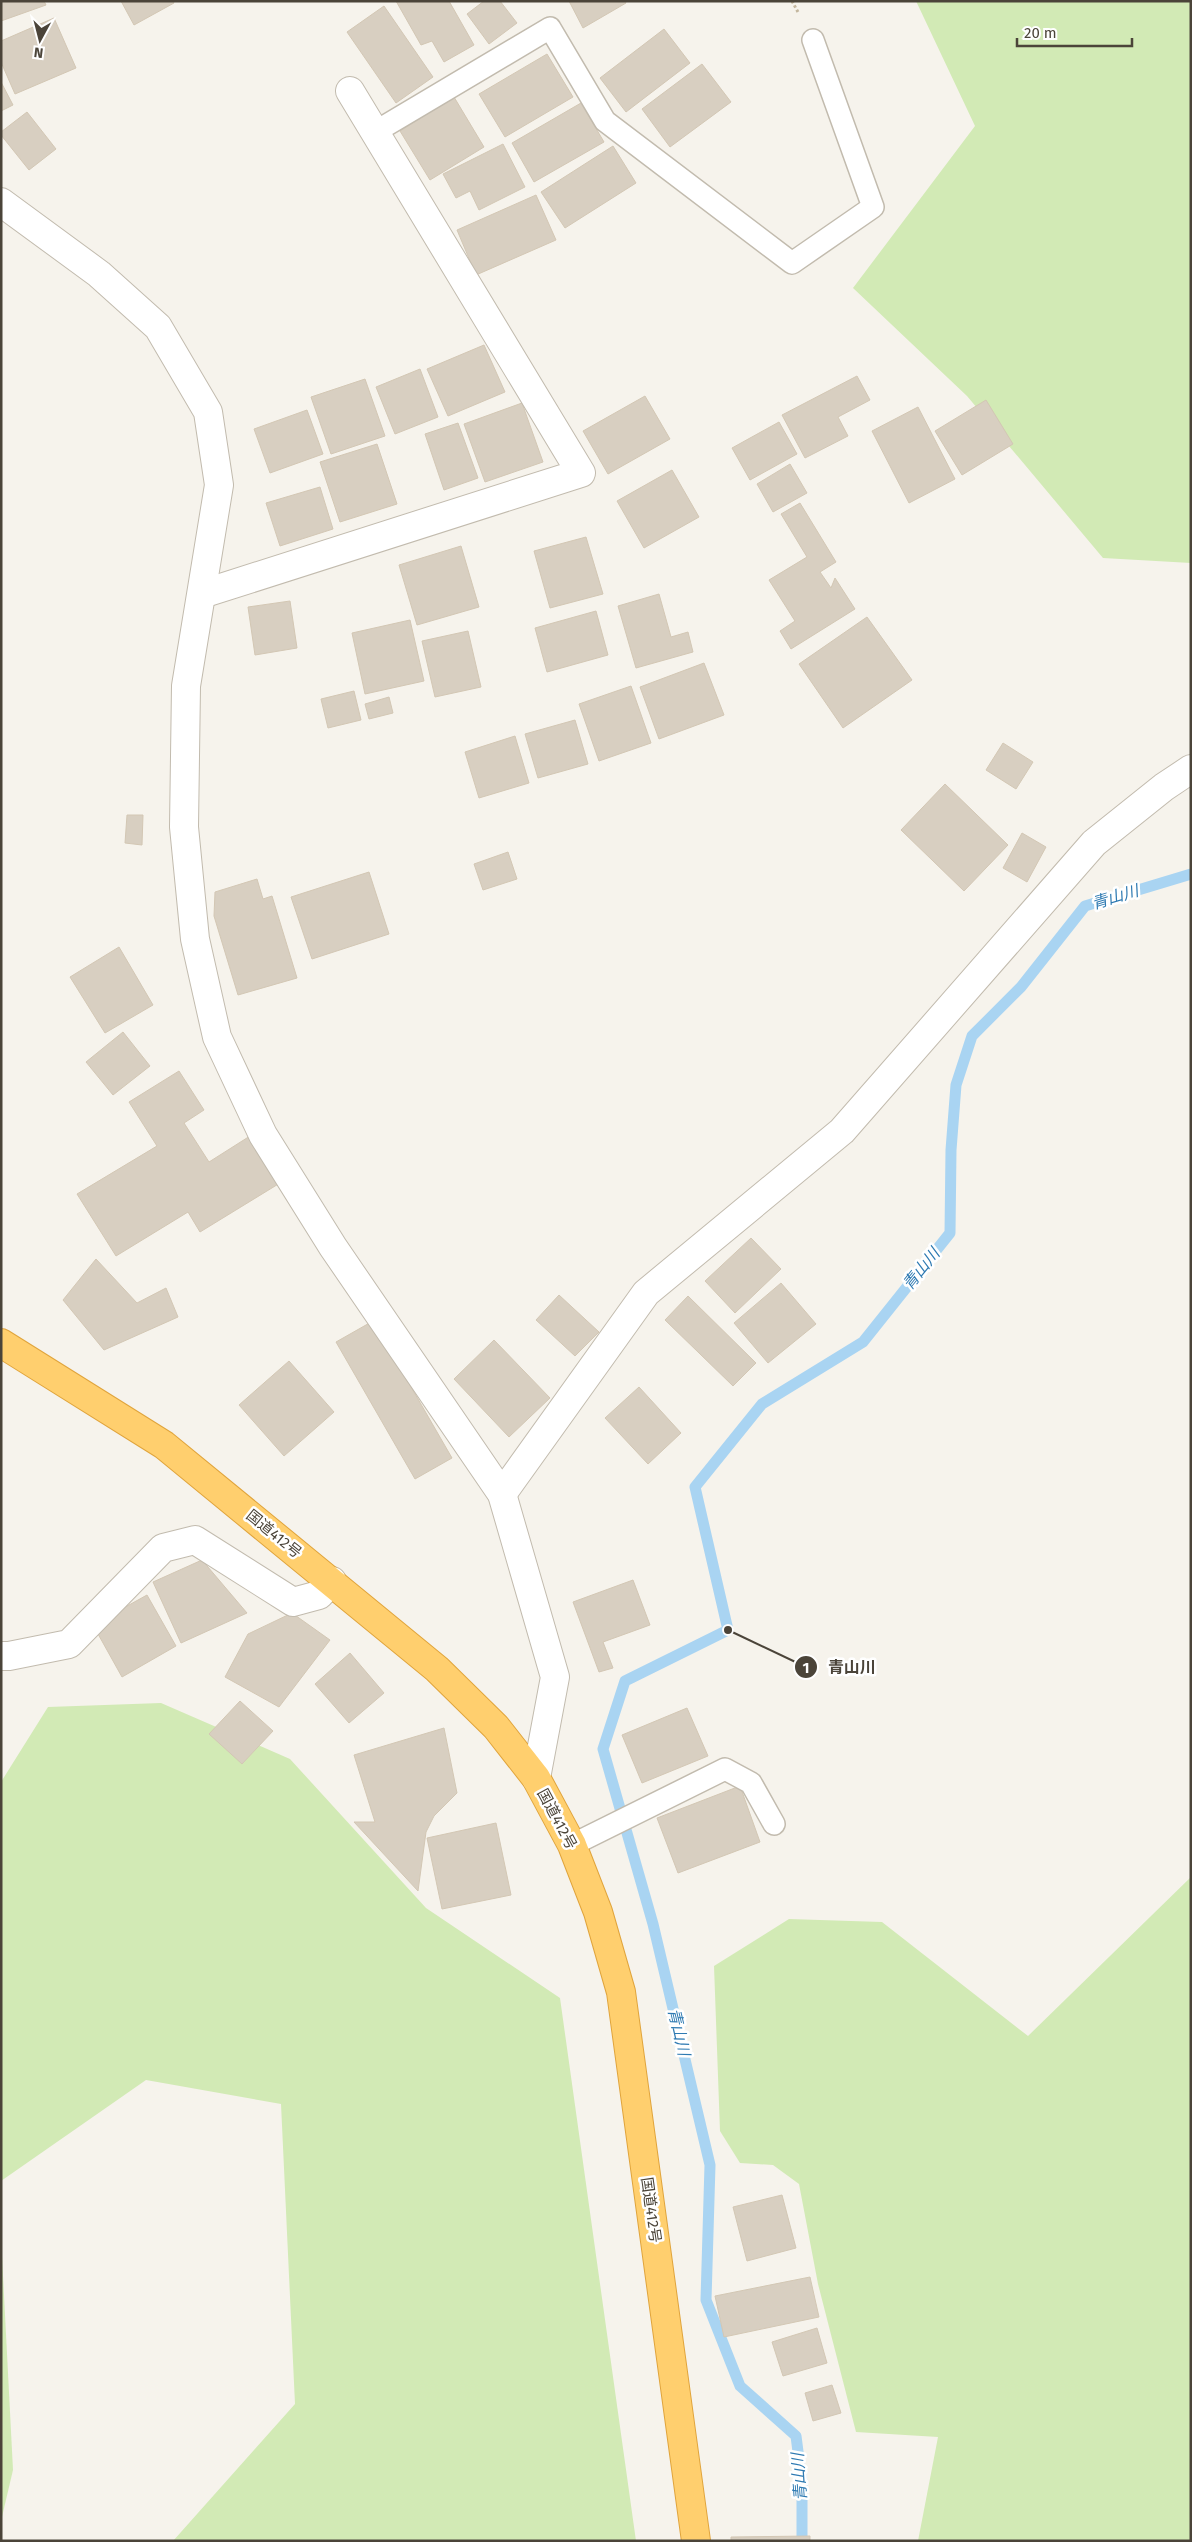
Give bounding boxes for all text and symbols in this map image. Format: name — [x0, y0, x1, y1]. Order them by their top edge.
north arrow — [15, 15, 65, 65]
scale bar — [1017, 15, 1132, 47]
text: 20 m — [1024, 24, 1057, 42]
text: N — [33, 43, 44, 61]
water label: 青山川 — [1089, 880, 1143, 913]
water label: 青山川 — [899, 1243, 945, 1294]
street label: 国道412号 — [243, 1506, 305, 1562]
callout: 青山川 — [793, 1652, 886, 1683]
text: 青山川 — [828, 1658, 876, 1677]
text: 1 — [803, 1659, 809, 1677]
street label: 国道412号 — [534, 1786, 580, 1852]
water label: 青山川 — [664, 2006, 694, 2059]
street label: 国道412号 — [637, 2176, 665, 2244]
water label: 青山川 — [788, 2450, 810, 2502]

